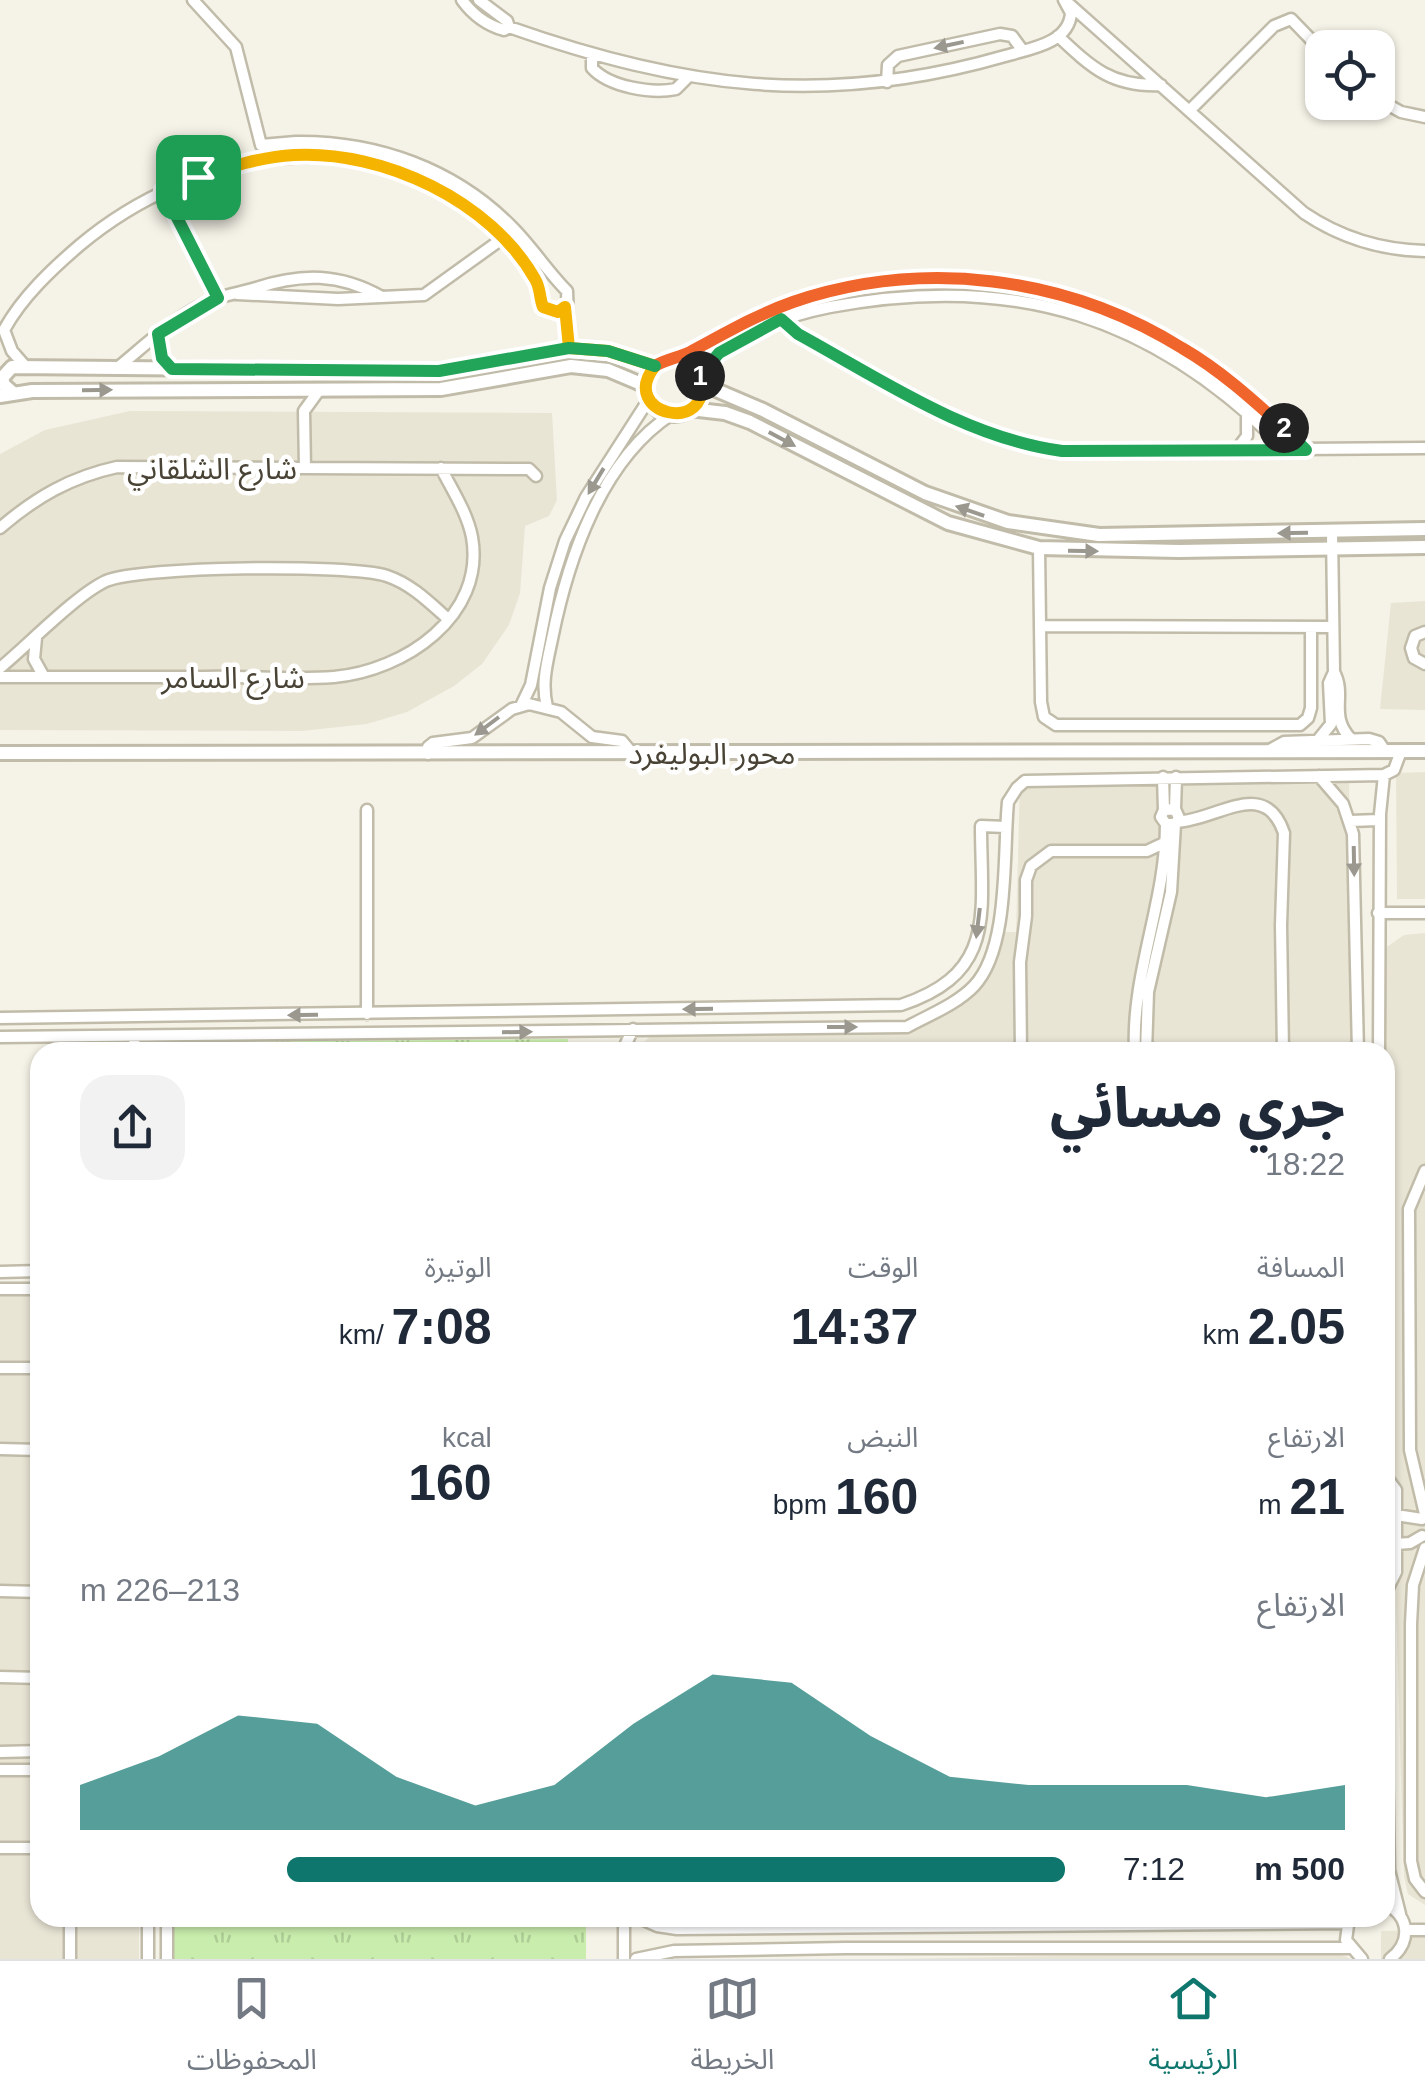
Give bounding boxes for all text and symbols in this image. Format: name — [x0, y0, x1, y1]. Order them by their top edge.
map controls — [1305, 30, 1395, 120]
button: locate — [1305, 30, 1395, 120]
one-way arrow — [933, 37, 964, 53]
pin — [156, 135, 241, 220]
icon: arrive — [171, 150, 226, 205]
pin: 1 — [675, 351, 725, 401]
text: 1 — [692, 360, 708, 391]
one-way arrow — [81, 381, 113, 397]
pin: 2 — [1259, 403, 1309, 453]
text: 2 — [1276, 412, 1292, 443]
one-way arrow — [767, 430, 796, 447]
street label: شارع الشلقاني — [127, 452, 297, 491]
one-way arrow — [587, 467, 606, 494]
one-way arrow — [955, 503, 985, 518]
one-way arrow — [1276, 525, 1308, 541]
one-way arrow — [1067, 543, 1099, 559]
street label: شارع السامر — [160, 661, 305, 700]
one-way arrow — [474, 716, 500, 736]
street label: محور البوليفرد — [629, 737, 795, 771]
one-way arrow — [1346, 846, 1362, 878]
one-way arrow — [970, 908, 986, 940]
one-way arrow — [682, 1001, 714, 1017]
one-way arrow — [287, 1008, 319, 1024]
one-way arrow — [827, 1019, 859, 1035]
one-way arrow — [502, 1024, 534, 1040]
button: share — [80, 1075, 185, 1180]
text: جري مسائي — [1050, 1077, 1345, 1139]
text: 18:22 — [1265, 1146, 1345, 1182]
text: الوتيرة — [424, 1252, 492, 1283]
text: الوقت — [848, 1252, 918, 1283]
text: المسافة — [1257, 1252, 1345, 1283]
text: 7:08 — [392, 1299, 492, 1355]
text: 14:37 — [790, 1299, 918, 1355]
text: 2.05 — [1248, 1299, 1345, 1355]
text: /km — [339, 1319, 392, 1350]
text: km — [1203, 1319, 1248, 1350]
text: kcal — [442, 1422, 492, 1453]
text: النبض — [847, 1422, 918, 1453]
text: الارتفاع — [1268, 1422, 1345, 1453]
text: 160 — [408, 1455, 492, 1511]
text: 160 — [835, 1469, 918, 1525]
text: 21 — [1289, 1469, 1345, 1525]
text: bpm — [773, 1489, 835, 1520]
text: m — [1258, 1489, 1289, 1520]
text: 213–226 m — [80, 1572, 240, 1608]
text: الارتفاع — [1257, 1587, 1345, 1623]
text: 7:12 — [1123, 1851, 1185, 1887]
text: 500 m — [1254, 1851, 1345, 1887]
tab: المحفوظات — [187, 1971, 317, 2090]
tab: الخريطة — [691, 1971, 774, 2090]
tab: الرئيسية — [1148, 1971, 1238, 2090]

